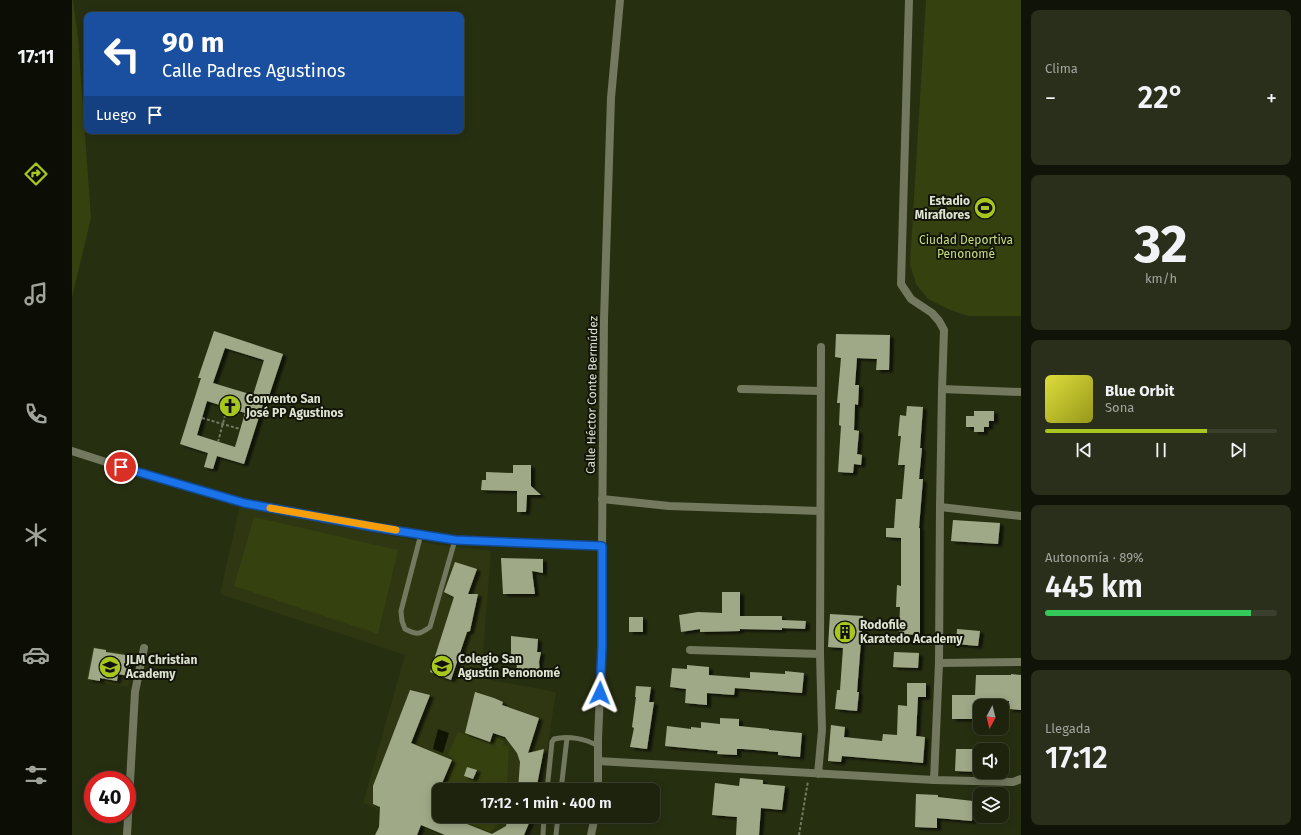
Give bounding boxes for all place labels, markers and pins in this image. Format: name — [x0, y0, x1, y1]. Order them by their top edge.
place label: Estadio Miraflores — [915, 194, 970, 222]
sports icon: Estadio Miraflores — [972, 195, 998, 221]
place label: Convento San José PP Agustinos — [245, 392, 344, 420]
church icon: Convento San José PP Agustinos — [217, 393, 243, 419]
pin — [104, 450, 138, 484]
place label: Rodofile Karatedo Academy — [860, 618, 963, 646]
building icon: Rodofile Karatedo Academy — [832, 619, 858, 645]
place label: Colegio San Agustín Penonomé — [457, 652, 560, 680]
place label: JLM Christian Academy — [125, 653, 197, 681]
school or university icon: Colegio San Agustín Penonomé — [429, 653, 455, 679]
school or university icon: JLM Christian Academy — [97, 654, 123, 680]

